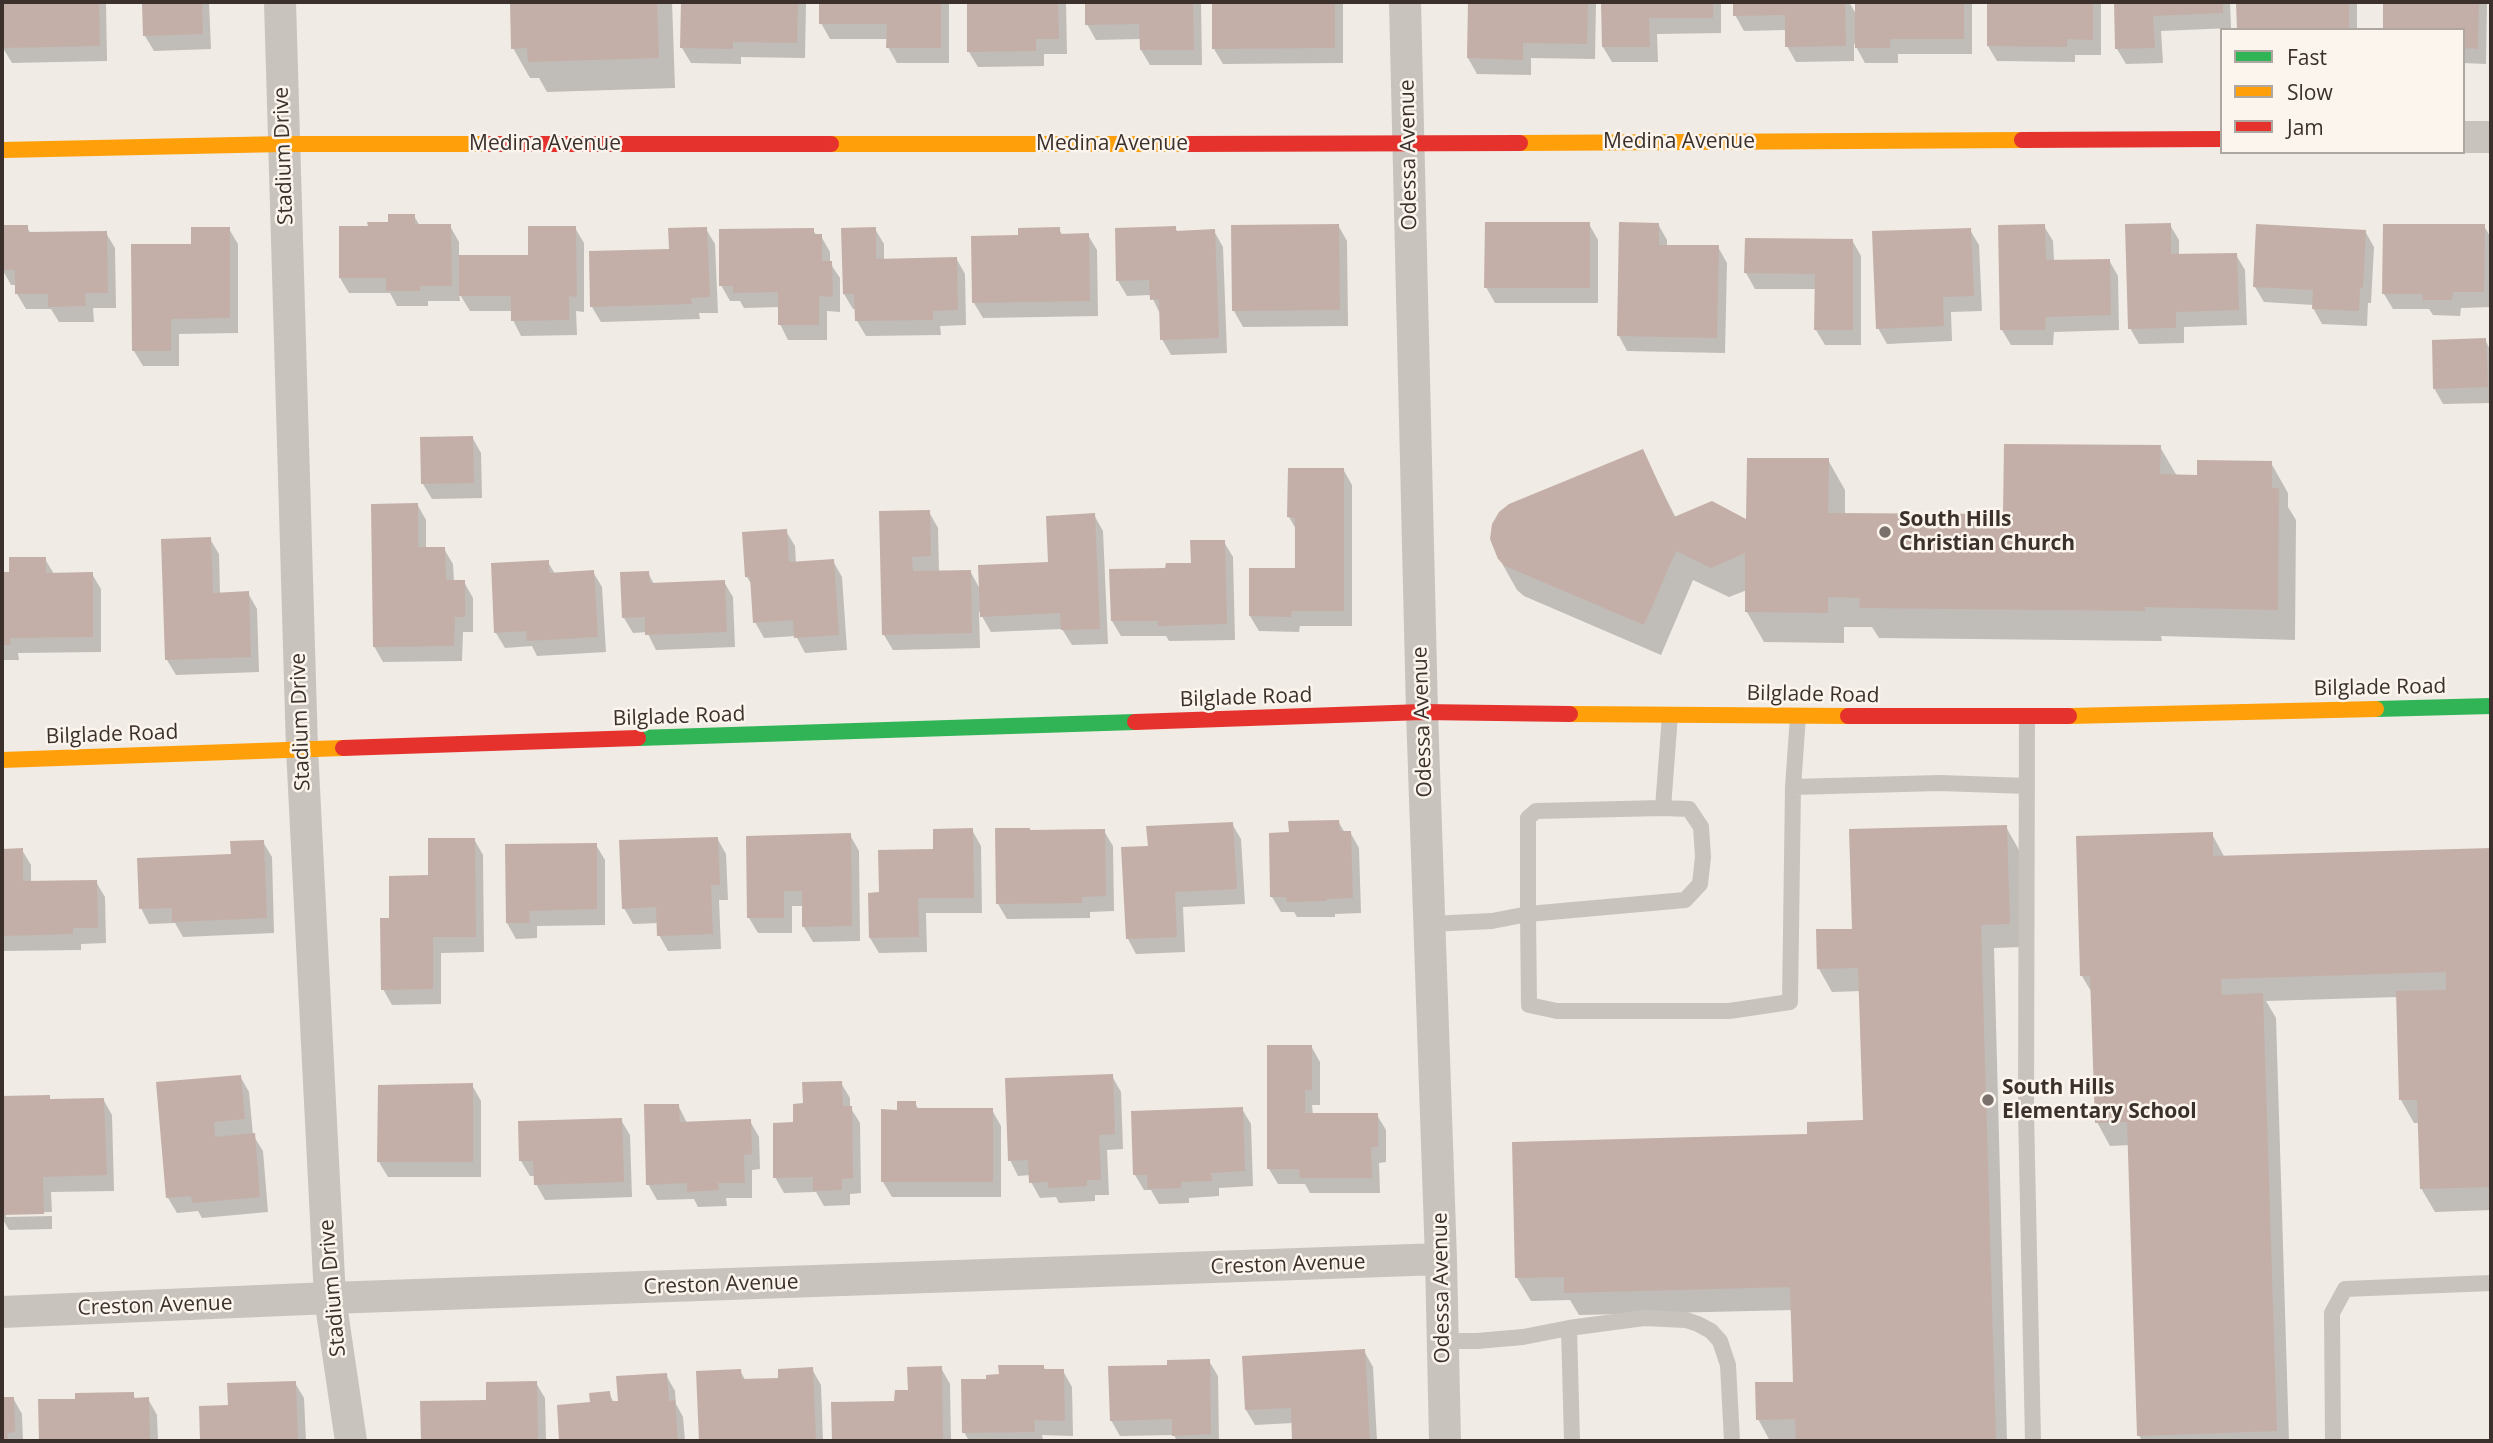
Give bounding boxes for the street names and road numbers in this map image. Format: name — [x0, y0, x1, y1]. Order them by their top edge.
street label: Odessa Avenue — [1395, 79, 1423, 231]
street label: Stadium Drive — [269, 87, 299, 225]
street label: Medina Avenue — [1603, 129, 1755, 155]
street label: Medina Avenue — [469, 131, 621, 157]
street label: Medina Avenue — [1036, 131, 1188, 157]
street label: Odessa Avenue — [1408, 646, 1438, 798]
street label: Stadium Drive — [286, 653, 316, 791]
street label: Bilglade Road — [2313, 674, 2447, 702]
street label: Bilglade Road — [1746, 681, 1880, 709]
street label: Bilglade Road — [1179, 683, 1313, 713]
street label: Bilglade Road — [612, 702, 746, 732]
street label: Bilglade Road — [45, 720, 179, 750]
street label: Odessa Avenue — [1428, 1212, 1456, 1364]
street label: Stadium Drive — [314, 1218, 352, 1358]
street label: Creston Avenue — [1210, 1250, 1366, 1280]
street label: Creston Avenue — [643, 1270, 799, 1300]
street label: Creston Avenue — [77, 1291, 233, 1321]

